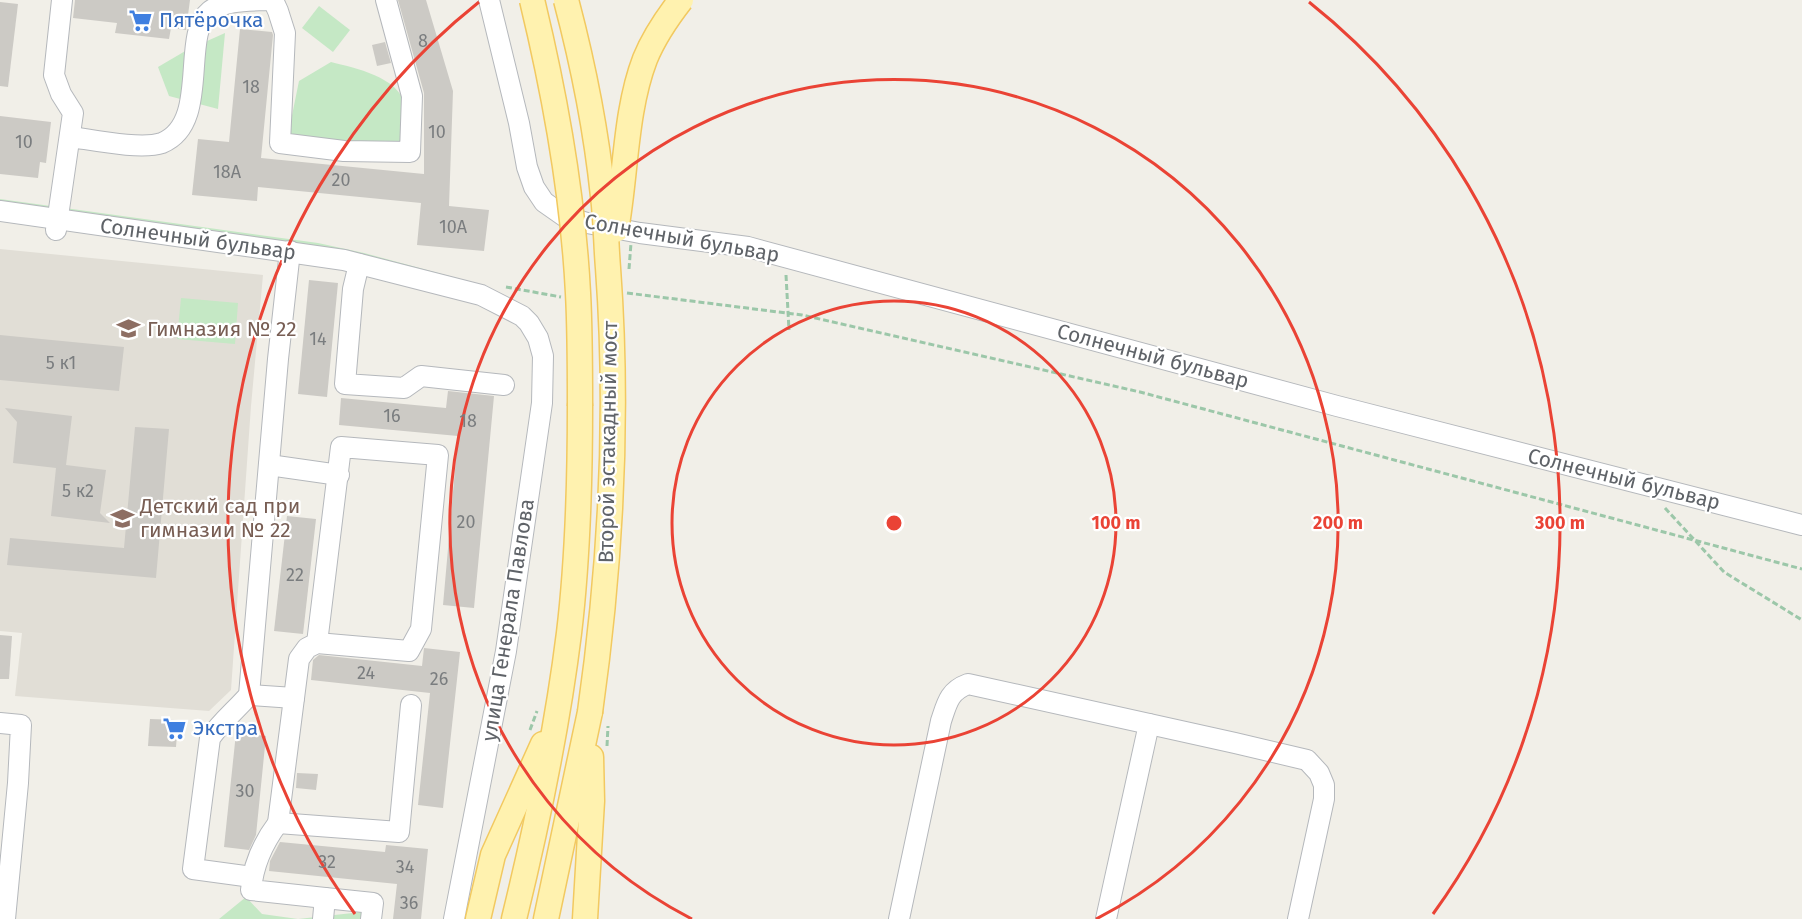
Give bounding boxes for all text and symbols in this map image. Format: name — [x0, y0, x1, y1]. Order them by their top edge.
supermarket icon: Пятёрочка — [128, 7, 154, 33]
place label: Пятёрочка — [159, 7, 263, 33]
house number: 8 — [418, 30, 428, 52]
house number: 18 — [242, 76, 260, 98]
house number: 10 — [428, 121, 446, 143]
house number: 10 — [15, 131, 33, 153]
house number: 18А — [213, 161, 242, 183]
house number: 20 — [332, 169, 350, 191]
street label: Солнечный бульвар — [582, 208, 782, 268]
street label: Солнечный бульвар — [98, 212, 298, 266]
house number: 10А — [439, 216, 468, 238]
school or university icon: Гимназия № 22 — [116, 316, 142, 342]
place label: Гимназия № 22 — [147, 316, 297, 342]
street label: Солнечный бульвар — [1054, 318, 1252, 394]
street label: Второй эстакадный мост — [593, 320, 623, 563]
house number: 14 — [309, 328, 327, 350]
house number: 5 к1 — [46, 352, 76, 374]
house number: 16 — [383, 405, 401, 427]
house number: 18 — [459, 410, 477, 432]
street label: Солнечный бульвар — [1525, 442, 1723, 516]
house number: 5 к2 — [62, 480, 94, 502]
place label: Детский сад при гимназии № 22 — [139, 493, 300, 543]
street label: улица Генерала Павлова — [476, 497, 540, 743]
school or university icon: Детский сад при гимназии № 22 — [109, 505, 135, 531]
house number: 20 — [457, 511, 475, 533]
text: 100 m — [1092, 512, 1140, 534]
text: 200 m — [1313, 512, 1363, 534]
text: 300 m — [1534, 512, 1585, 534]
centre of rings — [884, 513, 904, 533]
house number: 22 — [286, 564, 304, 586]
house number: 24 — [357, 662, 375, 684]
house number: 26 — [430, 668, 448, 690]
supermarket icon: Экстра — [162, 715, 188, 741]
place label: Экстра — [193, 715, 258, 741]
house number: 30 — [235, 780, 255, 802]
house number: 32 — [318, 851, 336, 873]
house number: 34 — [396, 856, 415, 878]
house number: 36 — [400, 892, 418, 914]

